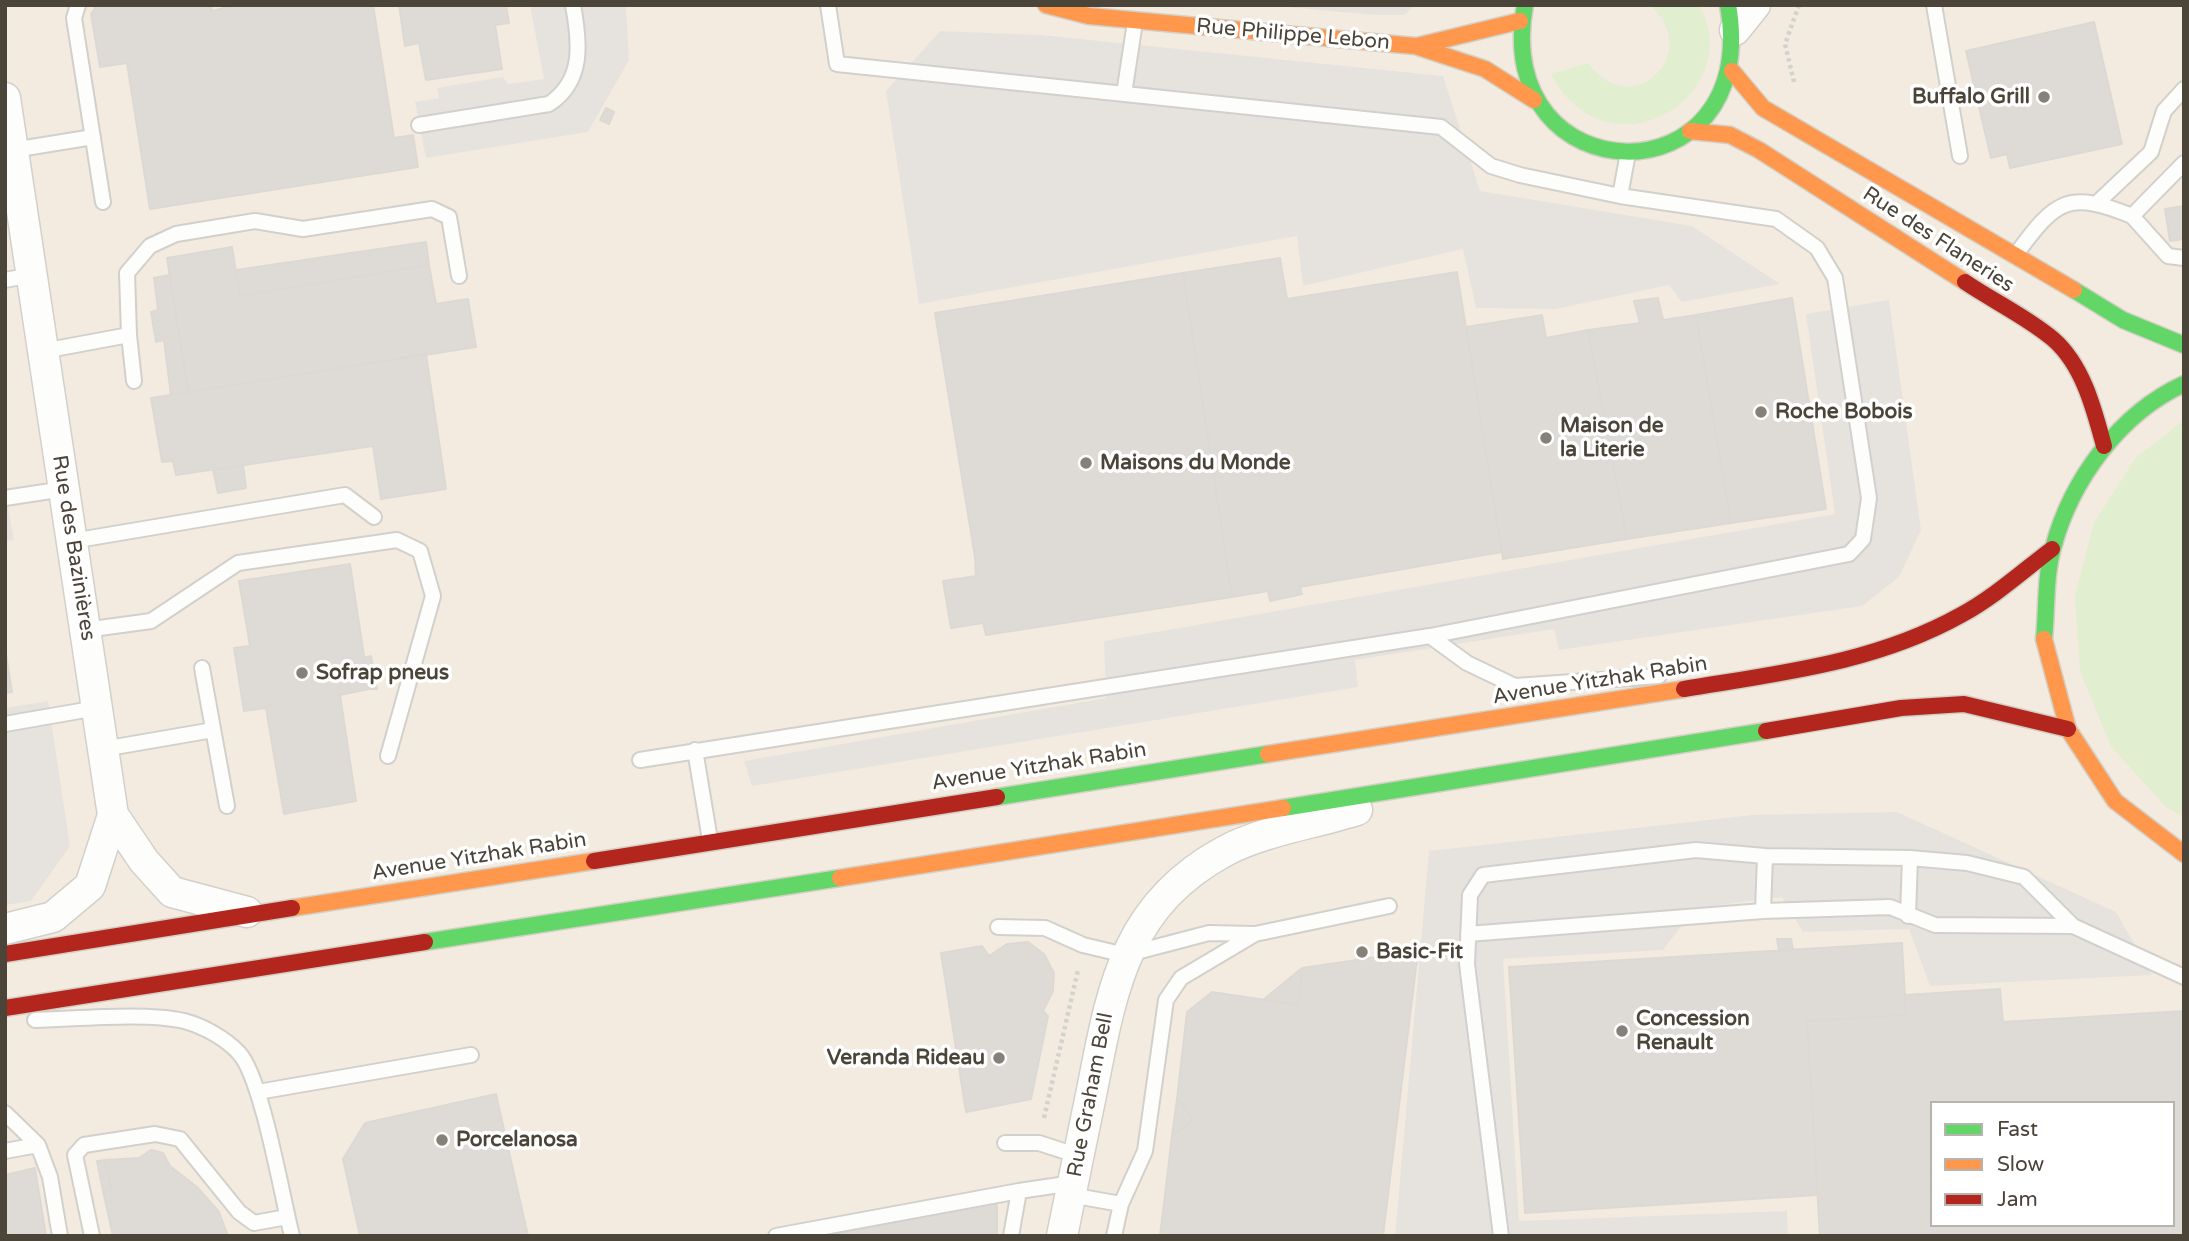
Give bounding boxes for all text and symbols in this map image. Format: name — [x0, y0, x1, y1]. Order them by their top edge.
street label: Rue Philippe Lebon — [1195, 14, 1391, 56]
place label: Buffalo Grill — [1912, 84, 2030, 110]
marker: Buffalo Grill — [2036, 89, 2052, 105]
street label: Rue des Flaneries — [1858, 182, 2018, 298]
place label: Roche Bobois — [1775, 399, 1913, 425]
marker: Roche Bobois — [1753, 404, 1769, 420]
place label: Maison de la Literie — [1560, 413, 1664, 463]
marker: Maison de la Literie — [1538, 430, 1554, 446]
place label: Maisons du Monde — [1100, 450, 1291, 476]
street label: Rue des Bazinières — [46, 453, 100, 643]
marker: Maisons du Monde — [1078, 455, 1094, 471]
street label: Avenue Yitzhak Rabin — [1491, 652, 1709, 710]
place label: Sofrap pneus — [316, 660, 449, 686]
marker: Sofrap pneus — [294, 665, 310, 681]
street label: Avenue Yitzhak Rabin — [930, 738, 1148, 796]
street label: Avenue Yitzhak Rabin — [370, 828, 588, 886]
place label: Basic-Fit — [1376, 939, 1463, 965]
marker: Basic-Fit — [1354, 944, 1370, 960]
place label: Concession Renault — [1636, 1006, 1750, 1056]
street label: Rue Graham Bell — [1063, 1011, 1119, 1179]
marker: Concession Renault — [1614, 1023, 1630, 1039]
place label: Veranda Rideau — [827, 1045, 985, 1071]
marker: Veranda Rideau — [991, 1050, 1007, 1066]
legend — [1930, 1101, 2175, 1227]
text: Fast — [1997, 1117, 2038, 1142]
place label: Porcelanosa — [456, 1127, 578, 1153]
marker: Porcelanosa — [434, 1132, 450, 1148]
text: Slow — [1997, 1152, 2044, 1177]
text: Jam — [1997, 1187, 2038, 1212]

